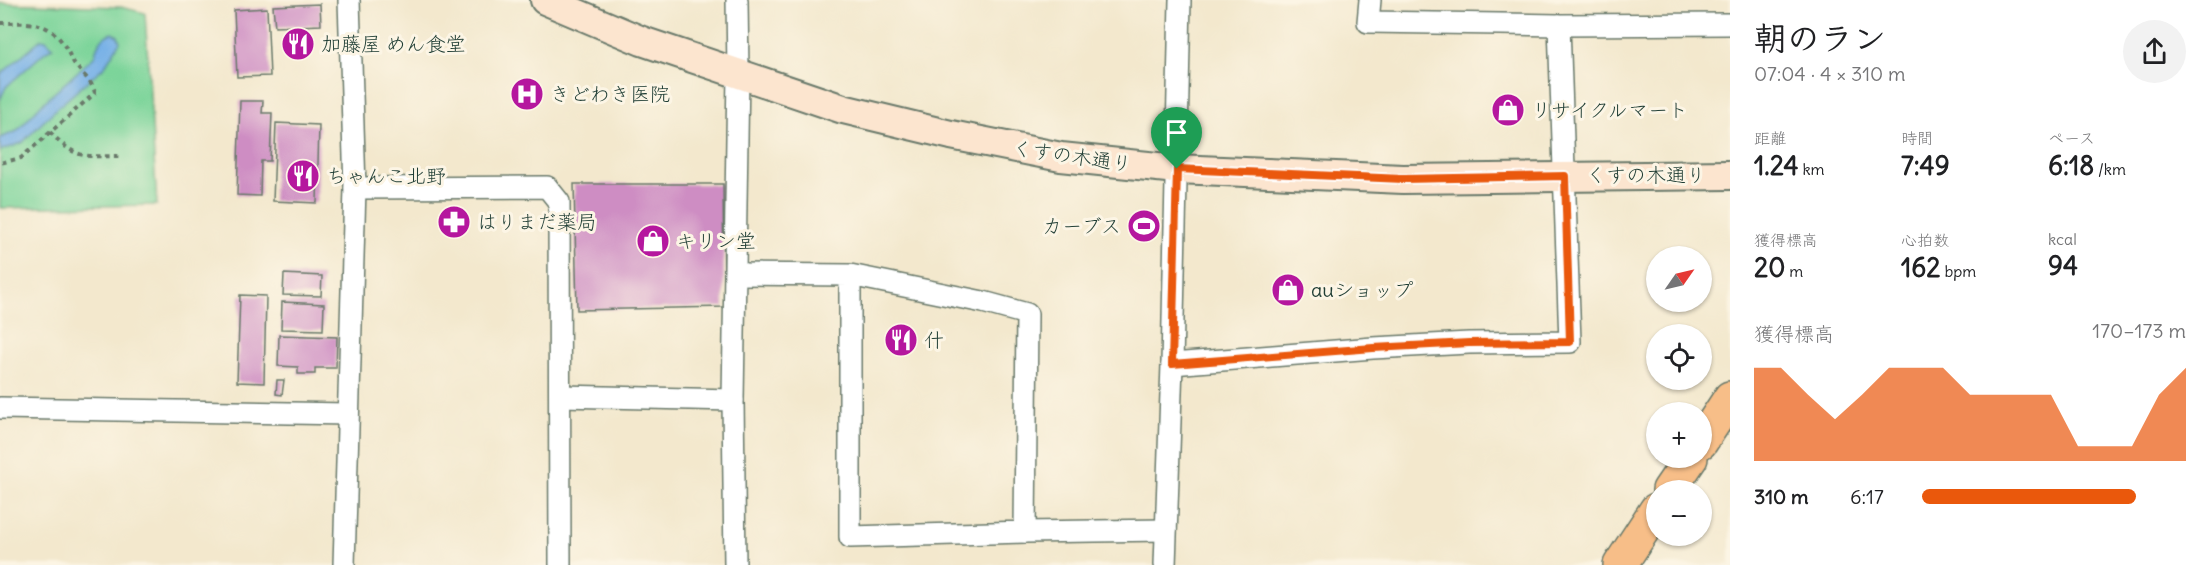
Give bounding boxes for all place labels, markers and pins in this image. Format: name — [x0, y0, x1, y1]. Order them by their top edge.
restaurant icon: 加藤屋 めん食堂 — [280, 26, 316, 62]
place label: 加藤屋 めん食堂 — [321, 31, 466, 56]
hospital icon: きどわき医院 — [509, 76, 545, 112]
place label: きどわき医院 — [550, 81, 670, 106]
shop icon: リサイクルマート — [1490, 92, 1526, 128]
place label: リサイクルマート — [1531, 97, 1688, 122]
pin — [1151, 107, 1202, 169]
restaurant icon: ちゃんこ北野 — [285, 158, 321, 194]
place label: ちゃんこ北野 — [326, 163, 446, 188]
pharmacy icon: はりまだ薬局 — [436, 204, 472, 240]
sports icon: カーブス — [1126, 208, 1162, 244]
place label: はりまだ薬局 — [477, 209, 597, 234]
place label: カーブス — [1042, 213, 1121, 238]
shop icon: キリン堂 — [635, 223, 671, 259]
place label: キリン堂 — [676, 228, 756, 253]
shop icon: auショップ — [1270, 272, 1306, 308]
place label: auショップ — [1311, 277, 1413, 302]
restaurant icon: 什 — [883, 322, 919, 358]
place label: 什 — [924, 327, 944, 352]

